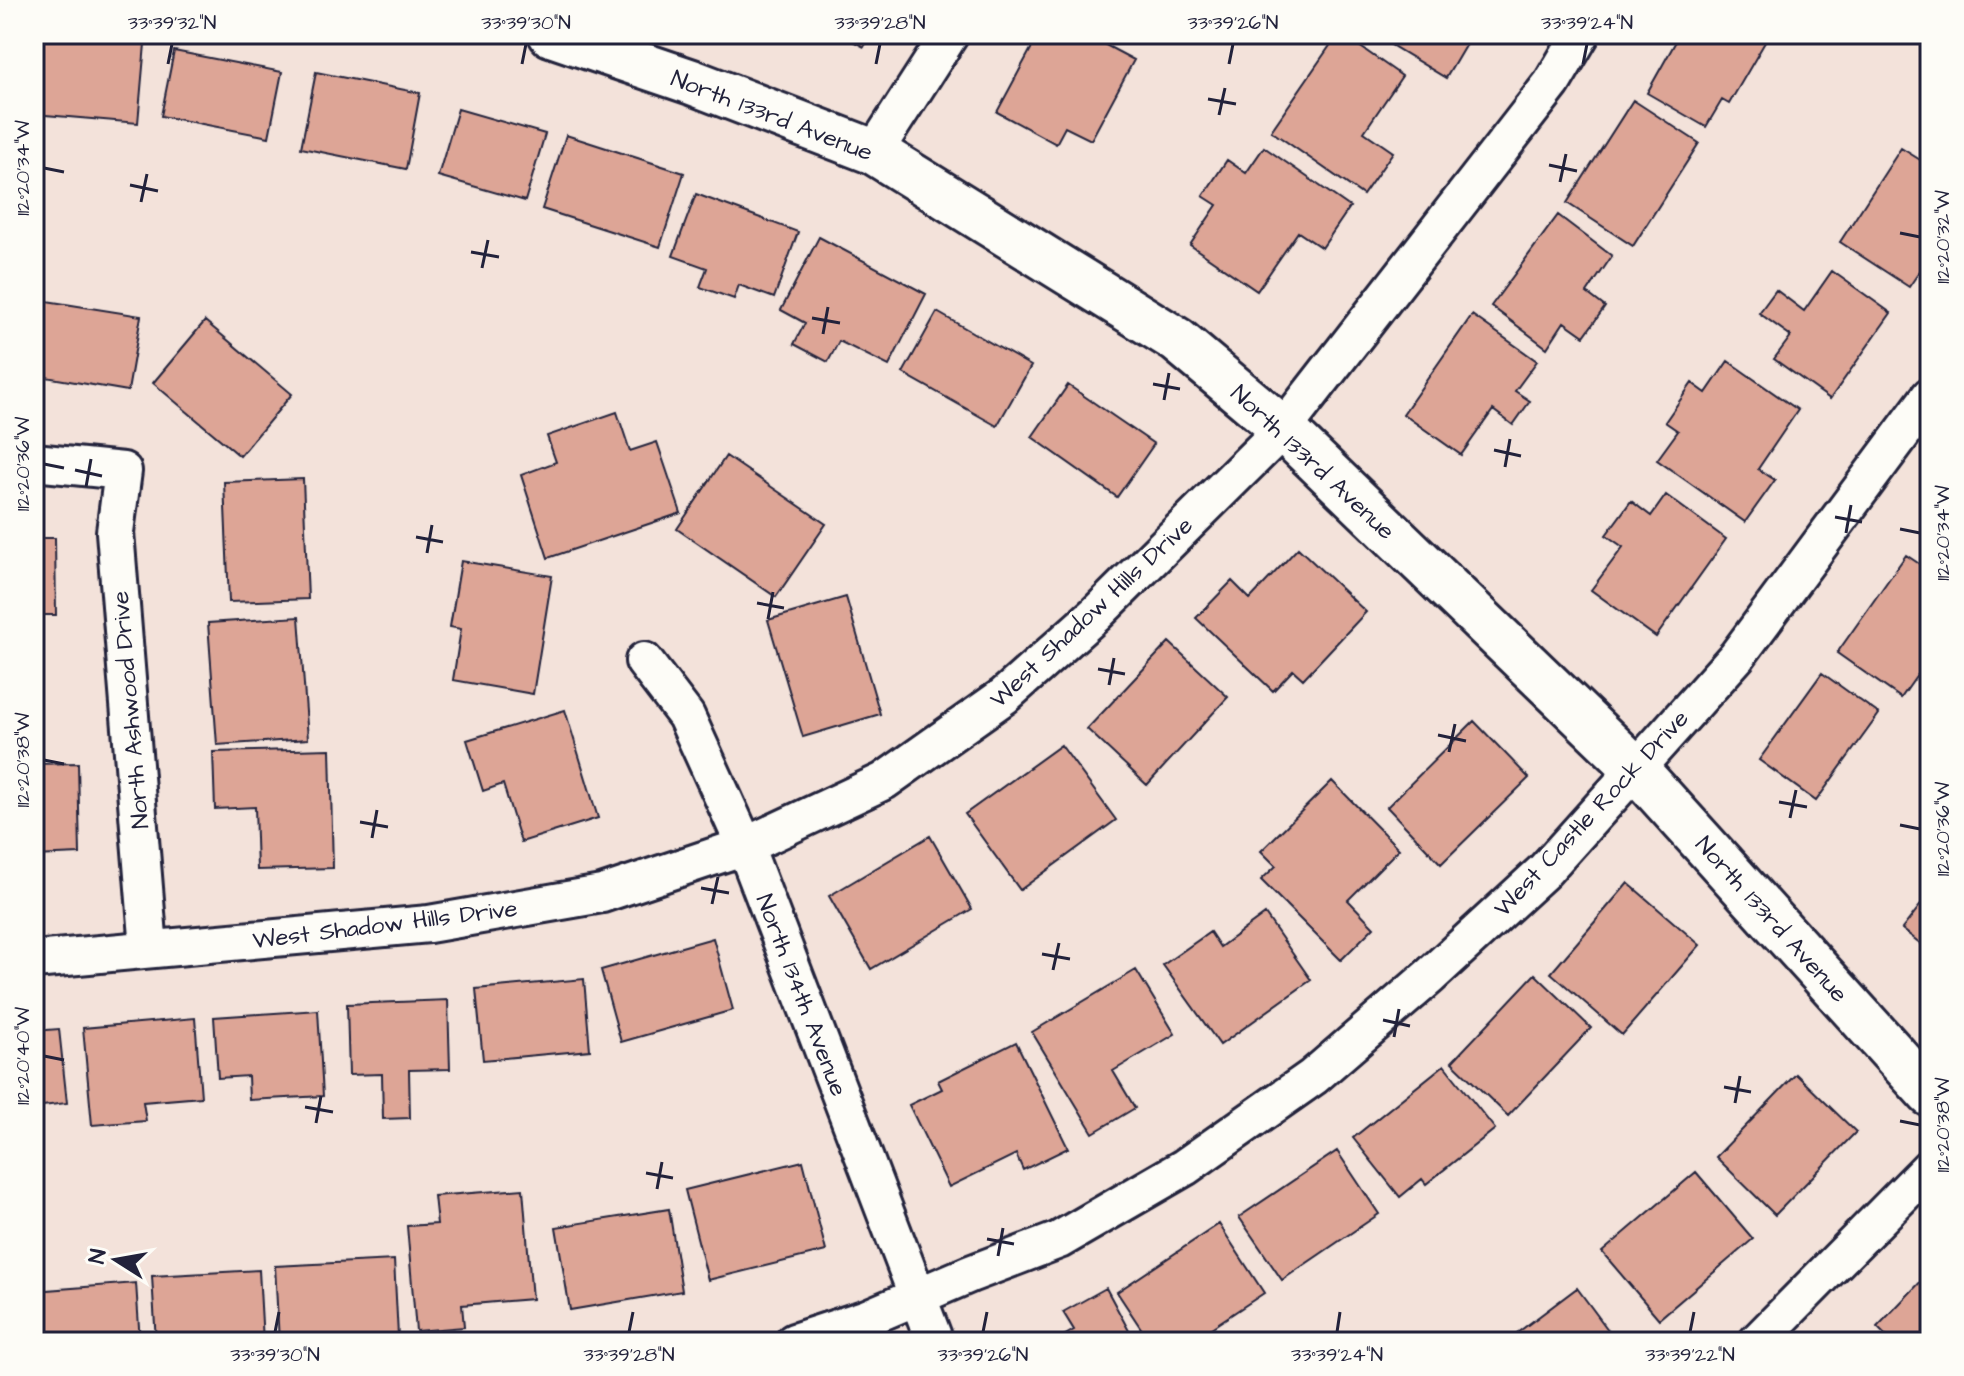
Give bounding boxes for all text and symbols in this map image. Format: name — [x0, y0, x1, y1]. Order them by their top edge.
text: 33°39'32"N — [128, 9, 216, 37]
text: 33°39'30"N — [481, 9, 571, 37]
text: 33°39'28"N — [834, 9, 926, 37]
text: 33°39'26"N — [1188, 9, 1278, 37]
text: 33°39'24"N — [1541, 9, 1633, 37]
street label: North 133rd Avenue — [666, 62, 877, 170]
text: 112°20'34"W — [9, 120, 37, 216]
text: 112°20'32"W — [1929, 190, 1957, 284]
street label: North 133rd Avenue — [1223, 377, 1402, 548]
text: 112°20'36"W — [9, 417, 37, 511]
text: 112°20'34"W — [1929, 485, 1957, 581]
street label: West Shadow Hills Drive — [983, 509, 1201, 716]
street label: North Ashwood Drive — [104, 590, 158, 830]
street label: West Castle Rock Drive — [1486, 703, 1697, 925]
text: 112°20'38"W — [9, 712, 37, 807]
text: 112°20'36"W — [1929, 782, 1957, 876]
street label: North 133rd Avenue — [1687, 829, 1855, 1010]
street label: North 134th Avenue — [747, 889, 855, 1101]
street label: West Shadow Hills Drive — [251, 892, 519, 958]
text: 112°20'40"W — [9, 1007, 37, 1105]
text: 112°20'38"W — [1929, 1077, 1957, 1172]
north arrow — [76, 1220, 156, 1300]
text: N — [81, 1247, 114, 1266]
text: 33°39'30"N — [230, 1341, 320, 1369]
text: 33°39'28"N — [583, 1341, 675, 1369]
text: 33°39'26"N — [938, 1341, 1028, 1369]
text: 33°39'24"N — [1291, 1341, 1383, 1369]
text: 33°39'22"N — [1645, 1341, 1735, 1369]

